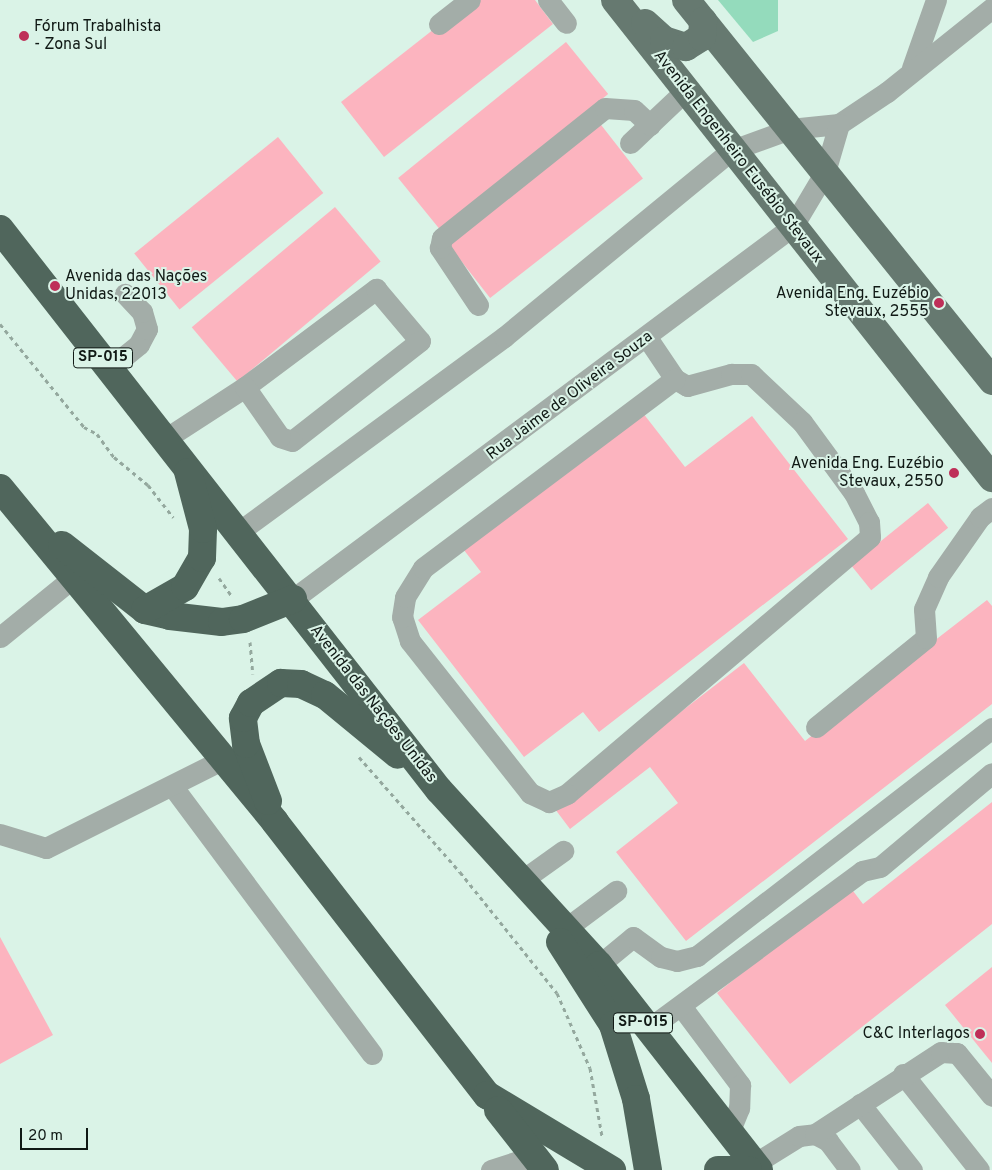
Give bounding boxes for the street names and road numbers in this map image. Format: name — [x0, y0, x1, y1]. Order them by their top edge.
street label: Avenida Engenheiro Eusébio Stevaux — [649, 47, 827, 267]
street label: Rua Jaime de Oliveira Souza — [483, 327, 657, 465]
road number: SP-015 — [72, 346, 134, 370]
street label: Avenida das Nações Unidas — [305, 621, 441, 787]
road number: SP-015 — [612, 1010, 674, 1036]

